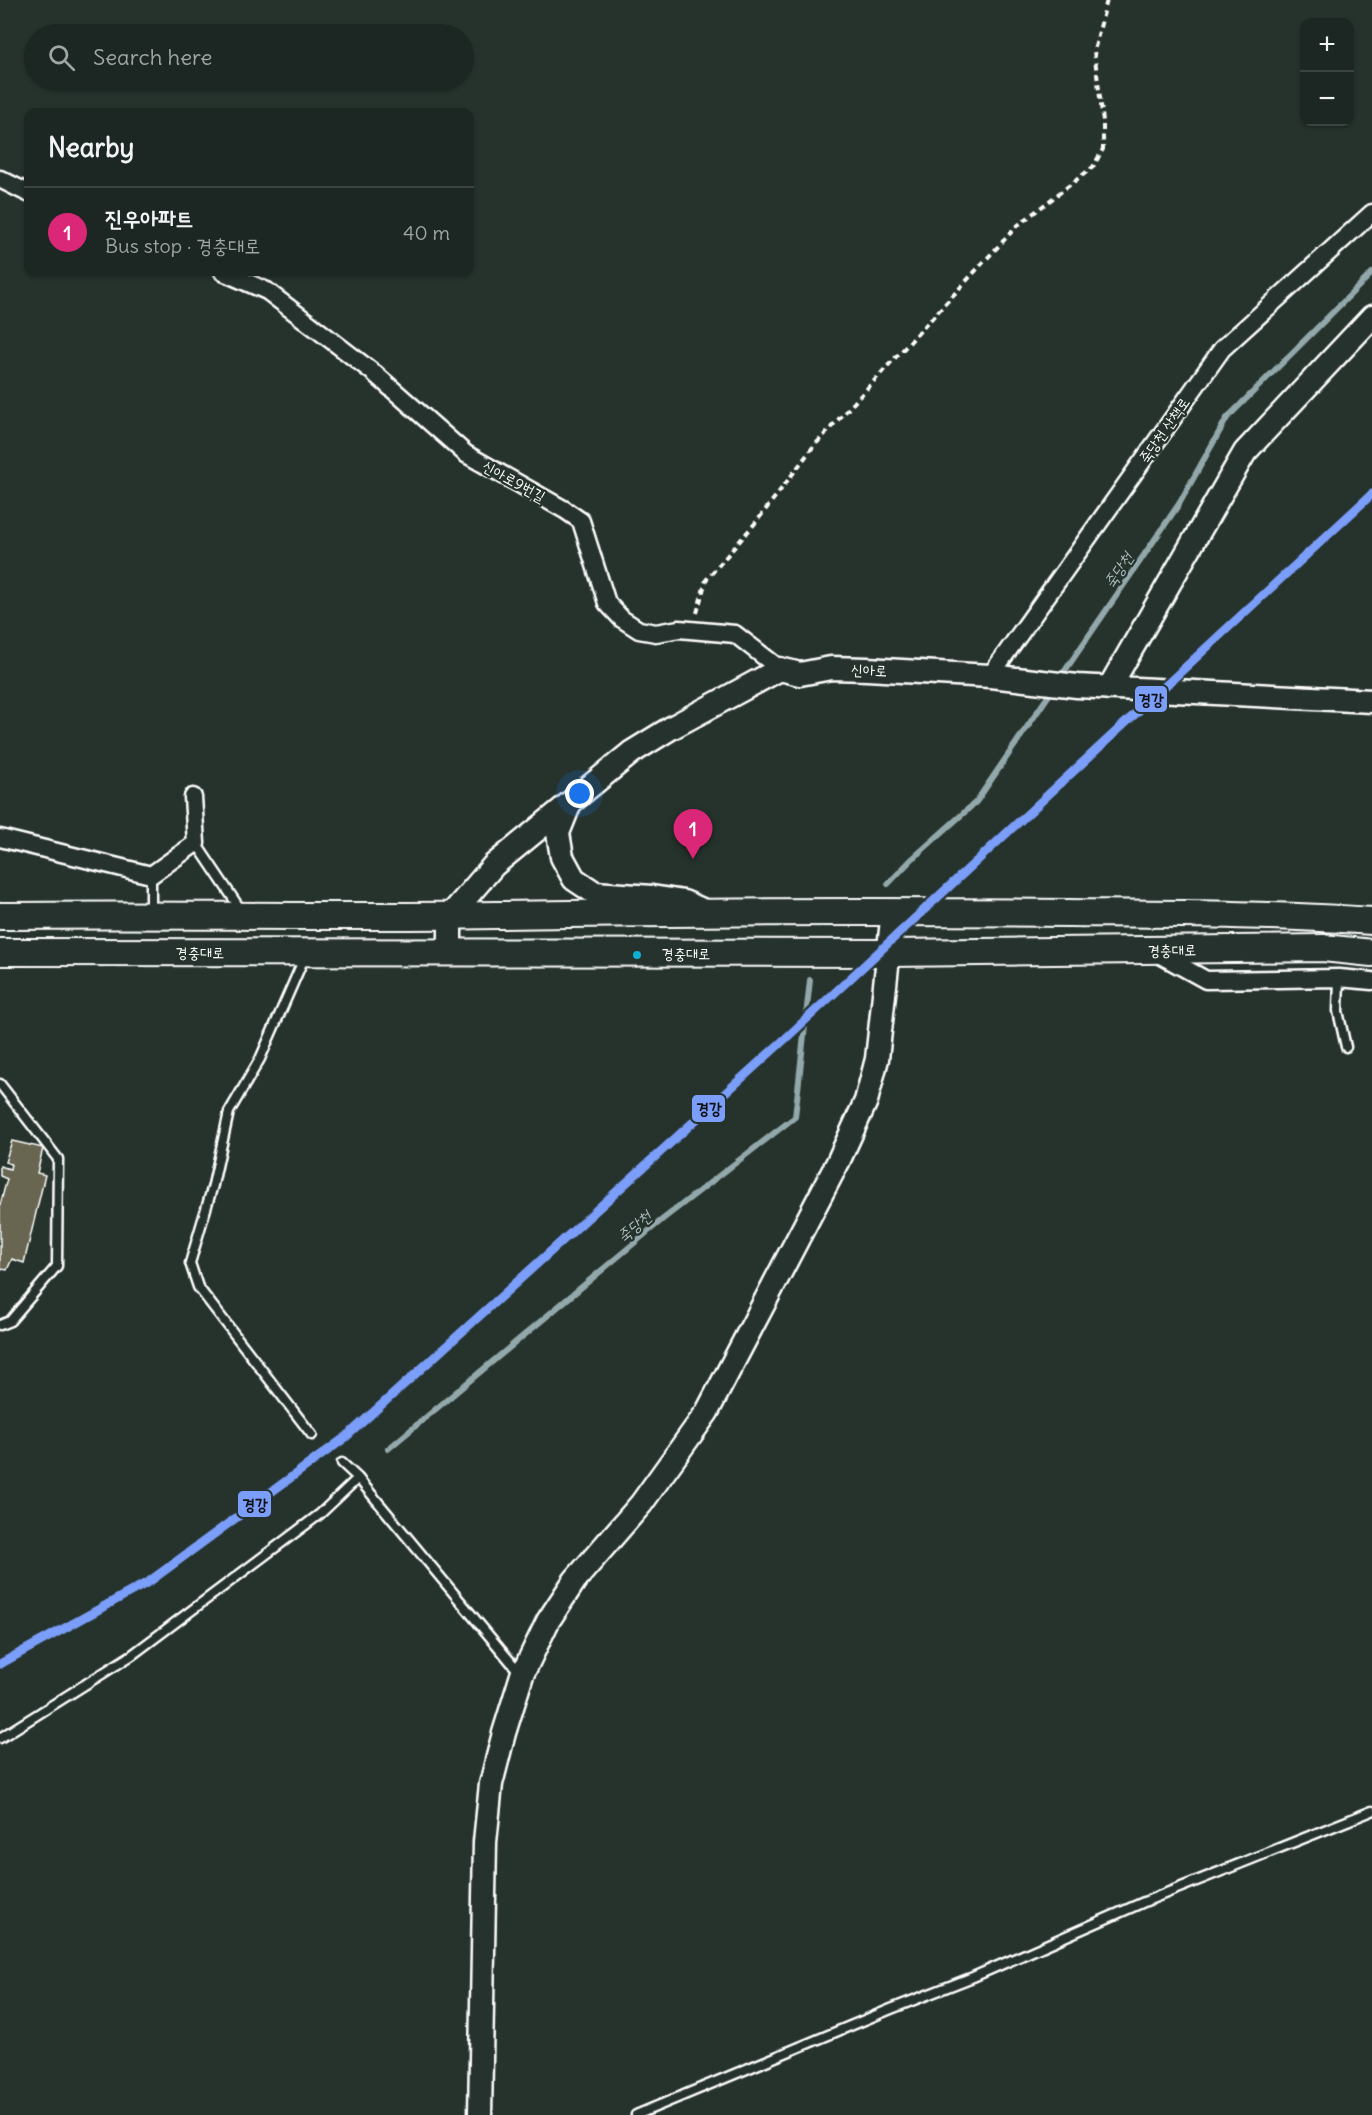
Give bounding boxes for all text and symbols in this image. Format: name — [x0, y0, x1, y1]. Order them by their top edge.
map controls — [1300, 18, 1354, 126]
button: + — [1300, 18, 1354, 72]
search box — [24, 24, 474, 90]
icon: search — [45, 41, 78, 74]
text: Search here — [93, 43, 212, 71]
button: − — [1300, 72, 1354, 126]
text: Nearby — [48, 131, 134, 164]
text: 진우아파트 — [105, 204, 194, 232]
text: 1 — [64, 220, 71, 245]
text: 40 m — [403, 220, 450, 245]
text: Bus stop · 경충대로 — [105, 233, 260, 258]
street label: 죽당천 산책로 — [1134, 393, 1194, 467]
street label: 신아로9번길 — [479, 456, 549, 506]
water label: 죽당천 — [1099, 547, 1138, 592]
street label: 신아로 — [851, 660, 887, 680]
line badge: 경강 — [1134, 685, 1168, 713]
text: 경강 — [1138, 689, 1164, 709]
your location — [565, 779, 594, 808]
pin: 1 — [674, 810, 712, 859]
street label: 경충대로 — [1148, 940, 1196, 960]
street label: 경충대로 — [176, 943, 224, 962]
street label: 경충대로 — [662, 944, 710, 963]
unlabelled marker — [631, 949, 643, 961]
line badge: 경강 — [691, 1094, 726, 1123]
text: 경강 — [696, 1098, 722, 1118]
water label: 죽당천 — [613, 1205, 657, 1246]
line badge: 경강 — [237, 1490, 272, 1518]
text: 경강 — [242, 1494, 268, 1514]

